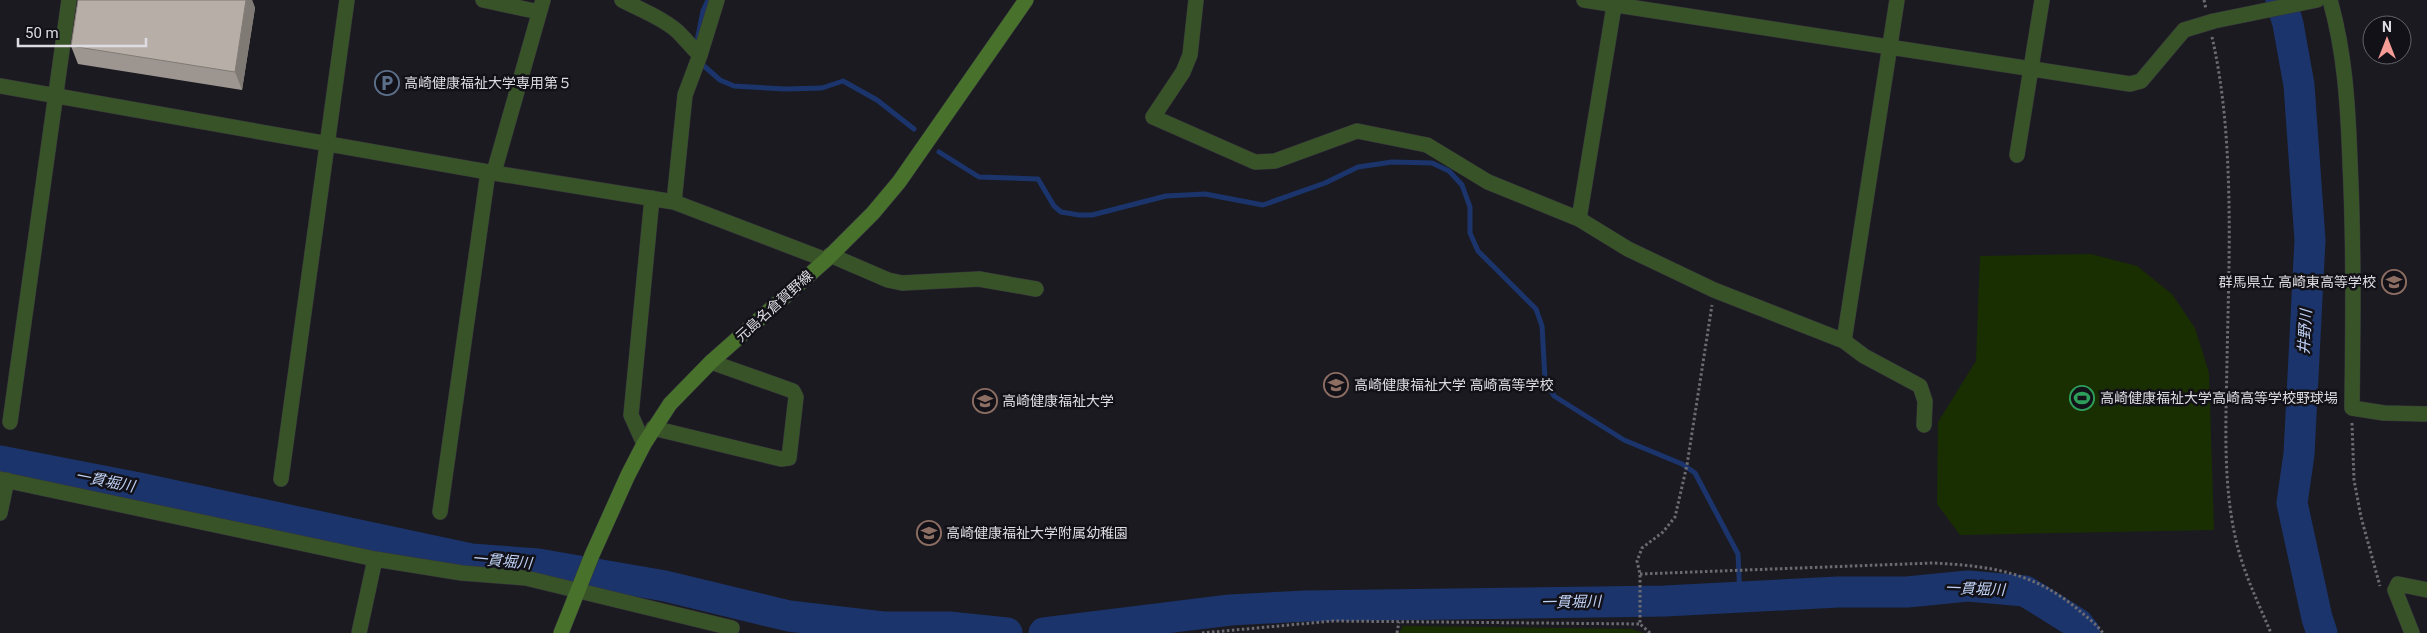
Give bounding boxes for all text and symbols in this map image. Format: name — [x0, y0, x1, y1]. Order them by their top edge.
scale bar — [18, 15, 145, 47]
north arrow — [2362, 15, 2412, 65]
text: N — [2382, 19, 2392, 35]
text: 50 m — [25, 24, 59, 42]
parking icon: 高崎健康福祉大学専用第５ — [374, 70, 400, 96]
place label: 高崎健康福祉大学専用第５ — [404, 75, 572, 91]
street label: 元島名倉賀野線 — [732, 267, 816, 345]
school or university icon: 群馬県立 高崎東高等学校 — [2381, 269, 2407, 295]
place label: 群馬県立 高崎東高等学校 — [2219, 274, 2376, 290]
water label: 井野川 — [2295, 307, 2315, 355]
school or university icon: 高崎健康福祉大学 高崎高等学校 — [1323, 372, 1349, 398]
place label: 高崎健康福祉大学 高崎高等学校 — [1354, 377, 1553, 393]
sports icon: 高崎健康福祉大学高崎高等学校野球場 — [2069, 385, 2095, 411]
school or university icon: 高崎健康福祉大学 — [972, 388, 998, 414]
place label: 高崎健康福祉大学高崎高等学校野球場 — [2100, 390, 2338, 406]
place label: 高崎健康福祉大学 — [1002, 393, 1114, 409]
water label: 一貫堀川 — [74, 466, 138, 496]
school or university icon: 高崎健康福祉大学附属幼稚園 — [916, 520, 942, 546]
place label: 高崎健康福祉大学附属幼稚園 — [946, 525, 1128, 541]
water label: 一貫堀川 — [471, 549, 535, 573]
water label: 一貫堀川 — [1945, 579, 2007, 599]
water label: 一貫堀川 — [1541, 592, 1603, 612]

